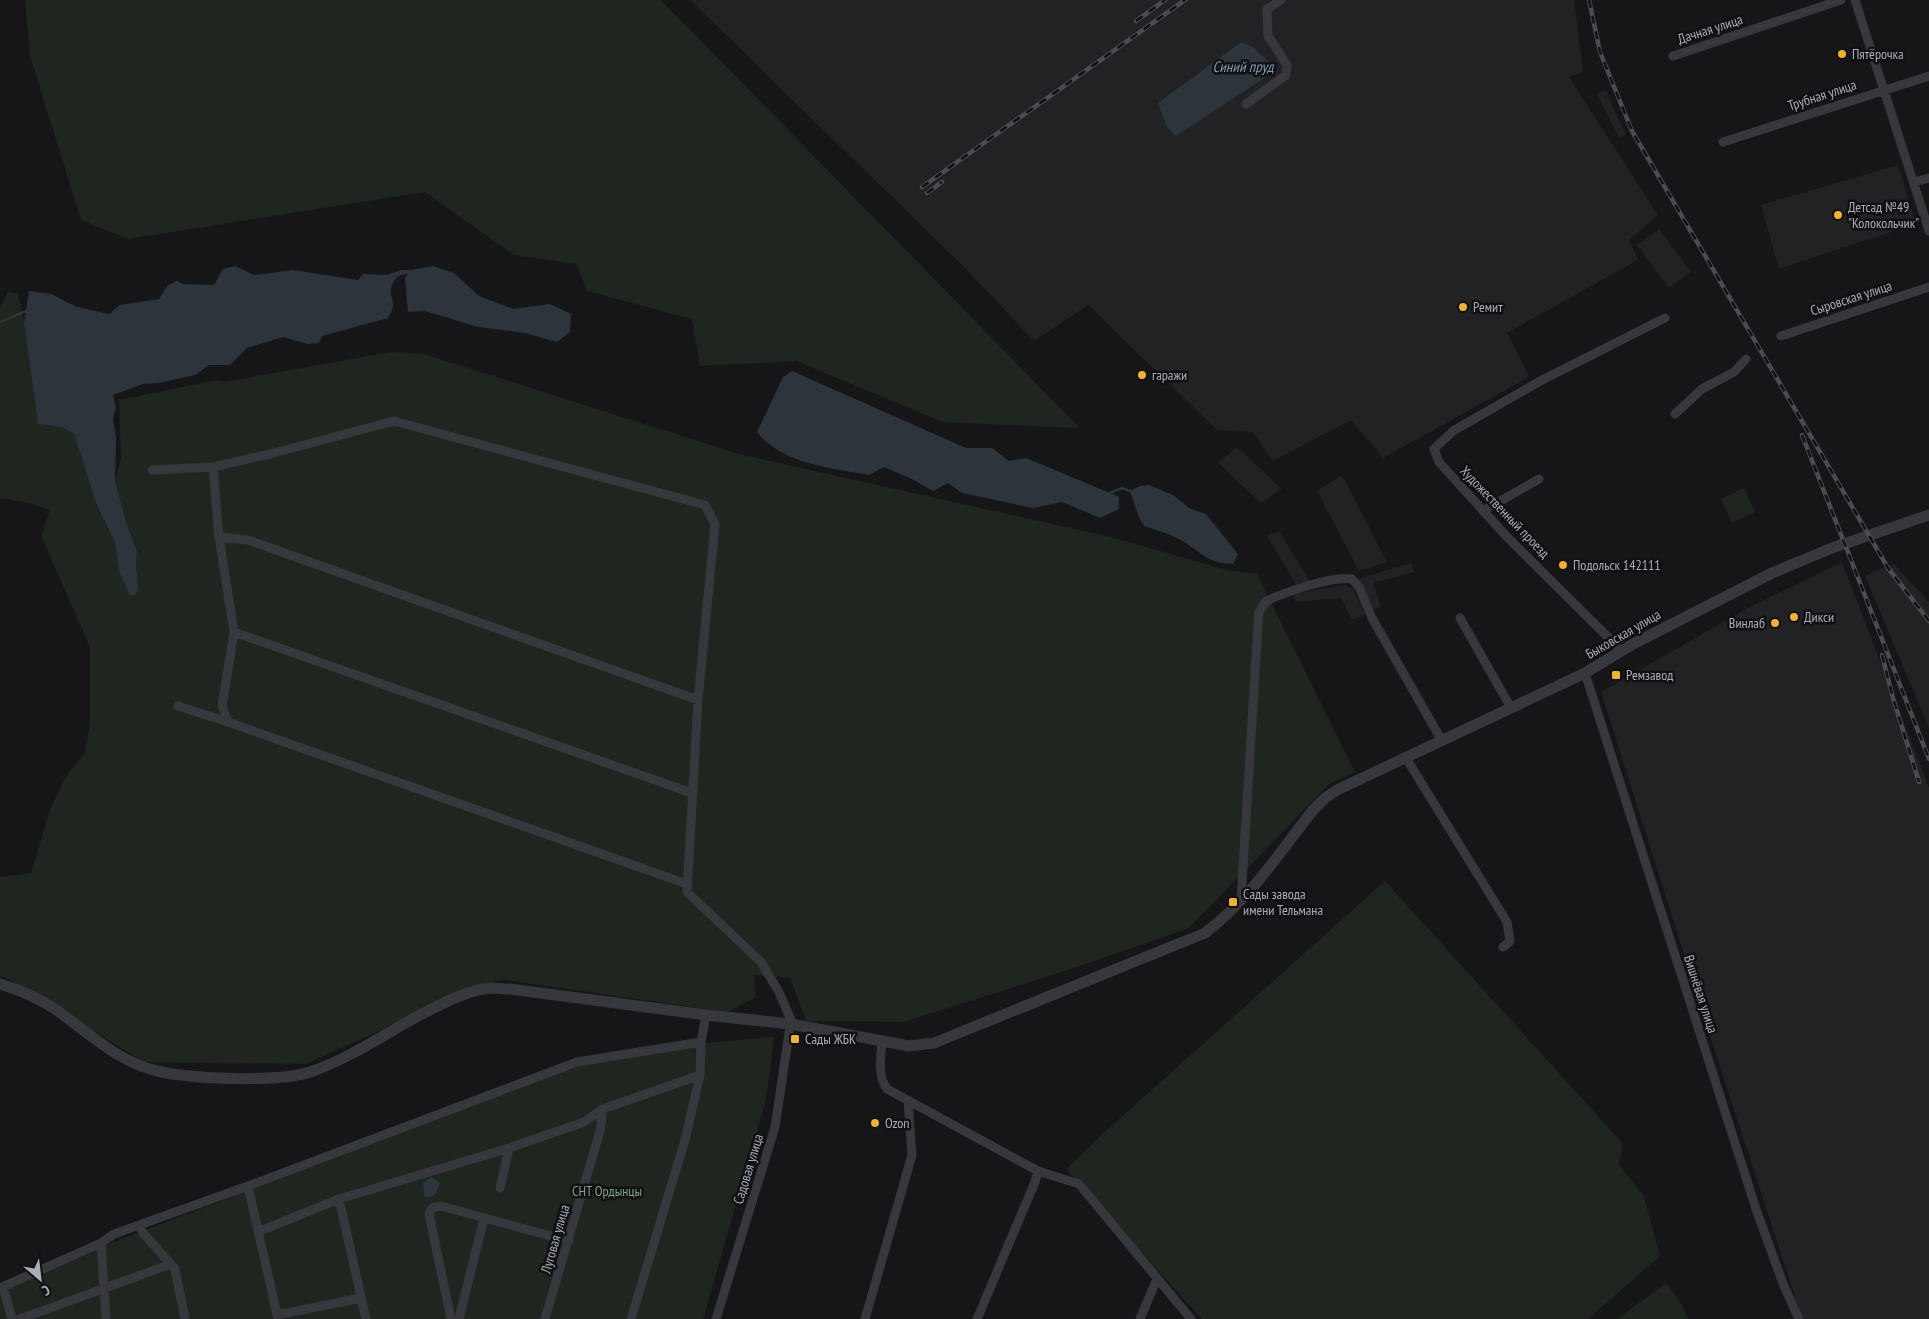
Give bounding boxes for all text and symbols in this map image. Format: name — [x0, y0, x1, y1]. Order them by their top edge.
street label: Дачная улица — [1675, 10, 1745, 48]
place label: Пятёрочка — [1852, 45, 1904, 63]
marker: Пятёрочка — [1836, 48, 1848, 60]
water label: Синий пруд — [1212, 57, 1275, 76]
street label: Трубная улица — [1785, 75, 1859, 115]
place label: Детсад №49 "Колокольчик" — [1848, 198, 1919, 232]
marker: Детсад №49 "Колокольчик" — [1832, 209, 1844, 221]
street label: Сыровская улица — [1808, 276, 1894, 320]
place label: Ремит — [1473, 298, 1503, 316]
marker: Ремит — [1457, 301, 1469, 313]
place label: гаражи — [1152, 366, 1187, 384]
marker: гаражи — [1136, 369, 1148, 381]
street label: Художественный проезд — [1456, 462, 1554, 562]
place label: Подольск 142111 — [1573, 556, 1661, 574]
marker: Подольск 142111 — [1557, 559, 1569, 571]
street label: Быковская улица — [1582, 605, 1664, 663]
place label: Дикси — [1804, 608, 1834, 626]
marker: Дикси — [1788, 611, 1800, 623]
place label: Винлаб — [1729, 614, 1765, 632]
marker: Винлаб — [1769, 617, 1781, 629]
place label: Ремзавод — [1626, 666, 1673, 684]
marker: Ремзавод — [1610, 669, 1622, 681]
place label: Сады завода имени Тельмана — [1243, 885, 1323, 919]
marker: Сады завода имени Тельмана — [1227, 896, 1239, 908]
street label: Вишнёвая улица — [1680, 953, 1722, 1035]
place label: Сады ЖБК — [805, 1030, 856, 1048]
marker: Сады ЖБК — [789, 1033, 801, 1045]
place label: Ozon — [885, 1114, 910, 1132]
marker: Ozon — [869, 1117, 881, 1129]
street label: Садовая улица — [729, 1132, 767, 1206]
park label: СНТ Ордынцы — [572, 1182, 642, 1200]
street label: Луговая улица — [536, 1203, 573, 1276]
north arrow — [15, 1254, 65, 1304]
text: С — [39, 1281, 53, 1300]

